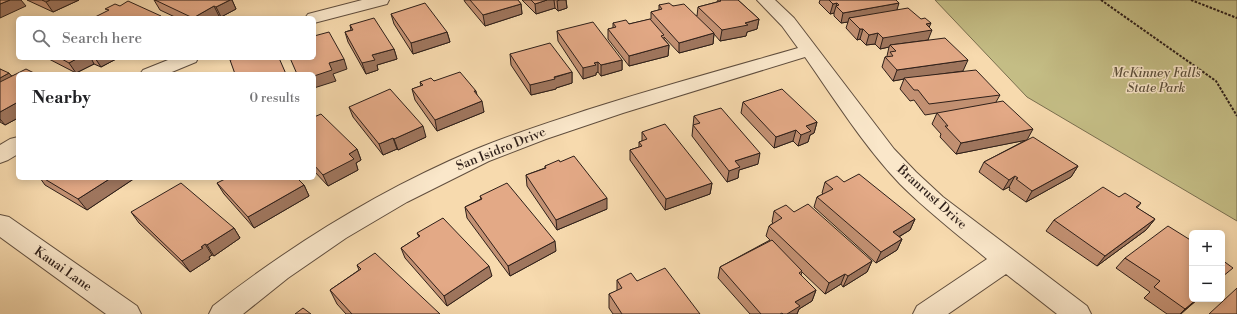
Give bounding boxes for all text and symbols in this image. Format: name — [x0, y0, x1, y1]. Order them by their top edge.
search box — [16, 16, 316, 60]
icon: search — [30, 27, 52, 49]
text: Search here — [62, 29, 142, 48]
park label: McKinney Falls State Park — [1111, 65, 1201, 96]
text: Nearby — [32, 87, 91, 109]
text: 0 results — [249, 90, 300, 106]
street label: San Isidro Drive — [454, 124, 549, 174]
street label: Branrust Drive — [893, 161, 971, 233]
map controls — [1189, 230, 1225, 302]
button: + — [1189, 230, 1225, 266]
street label: Kauai Lane — [31, 243, 95, 295]
button: − — [1189, 266, 1225, 302]

